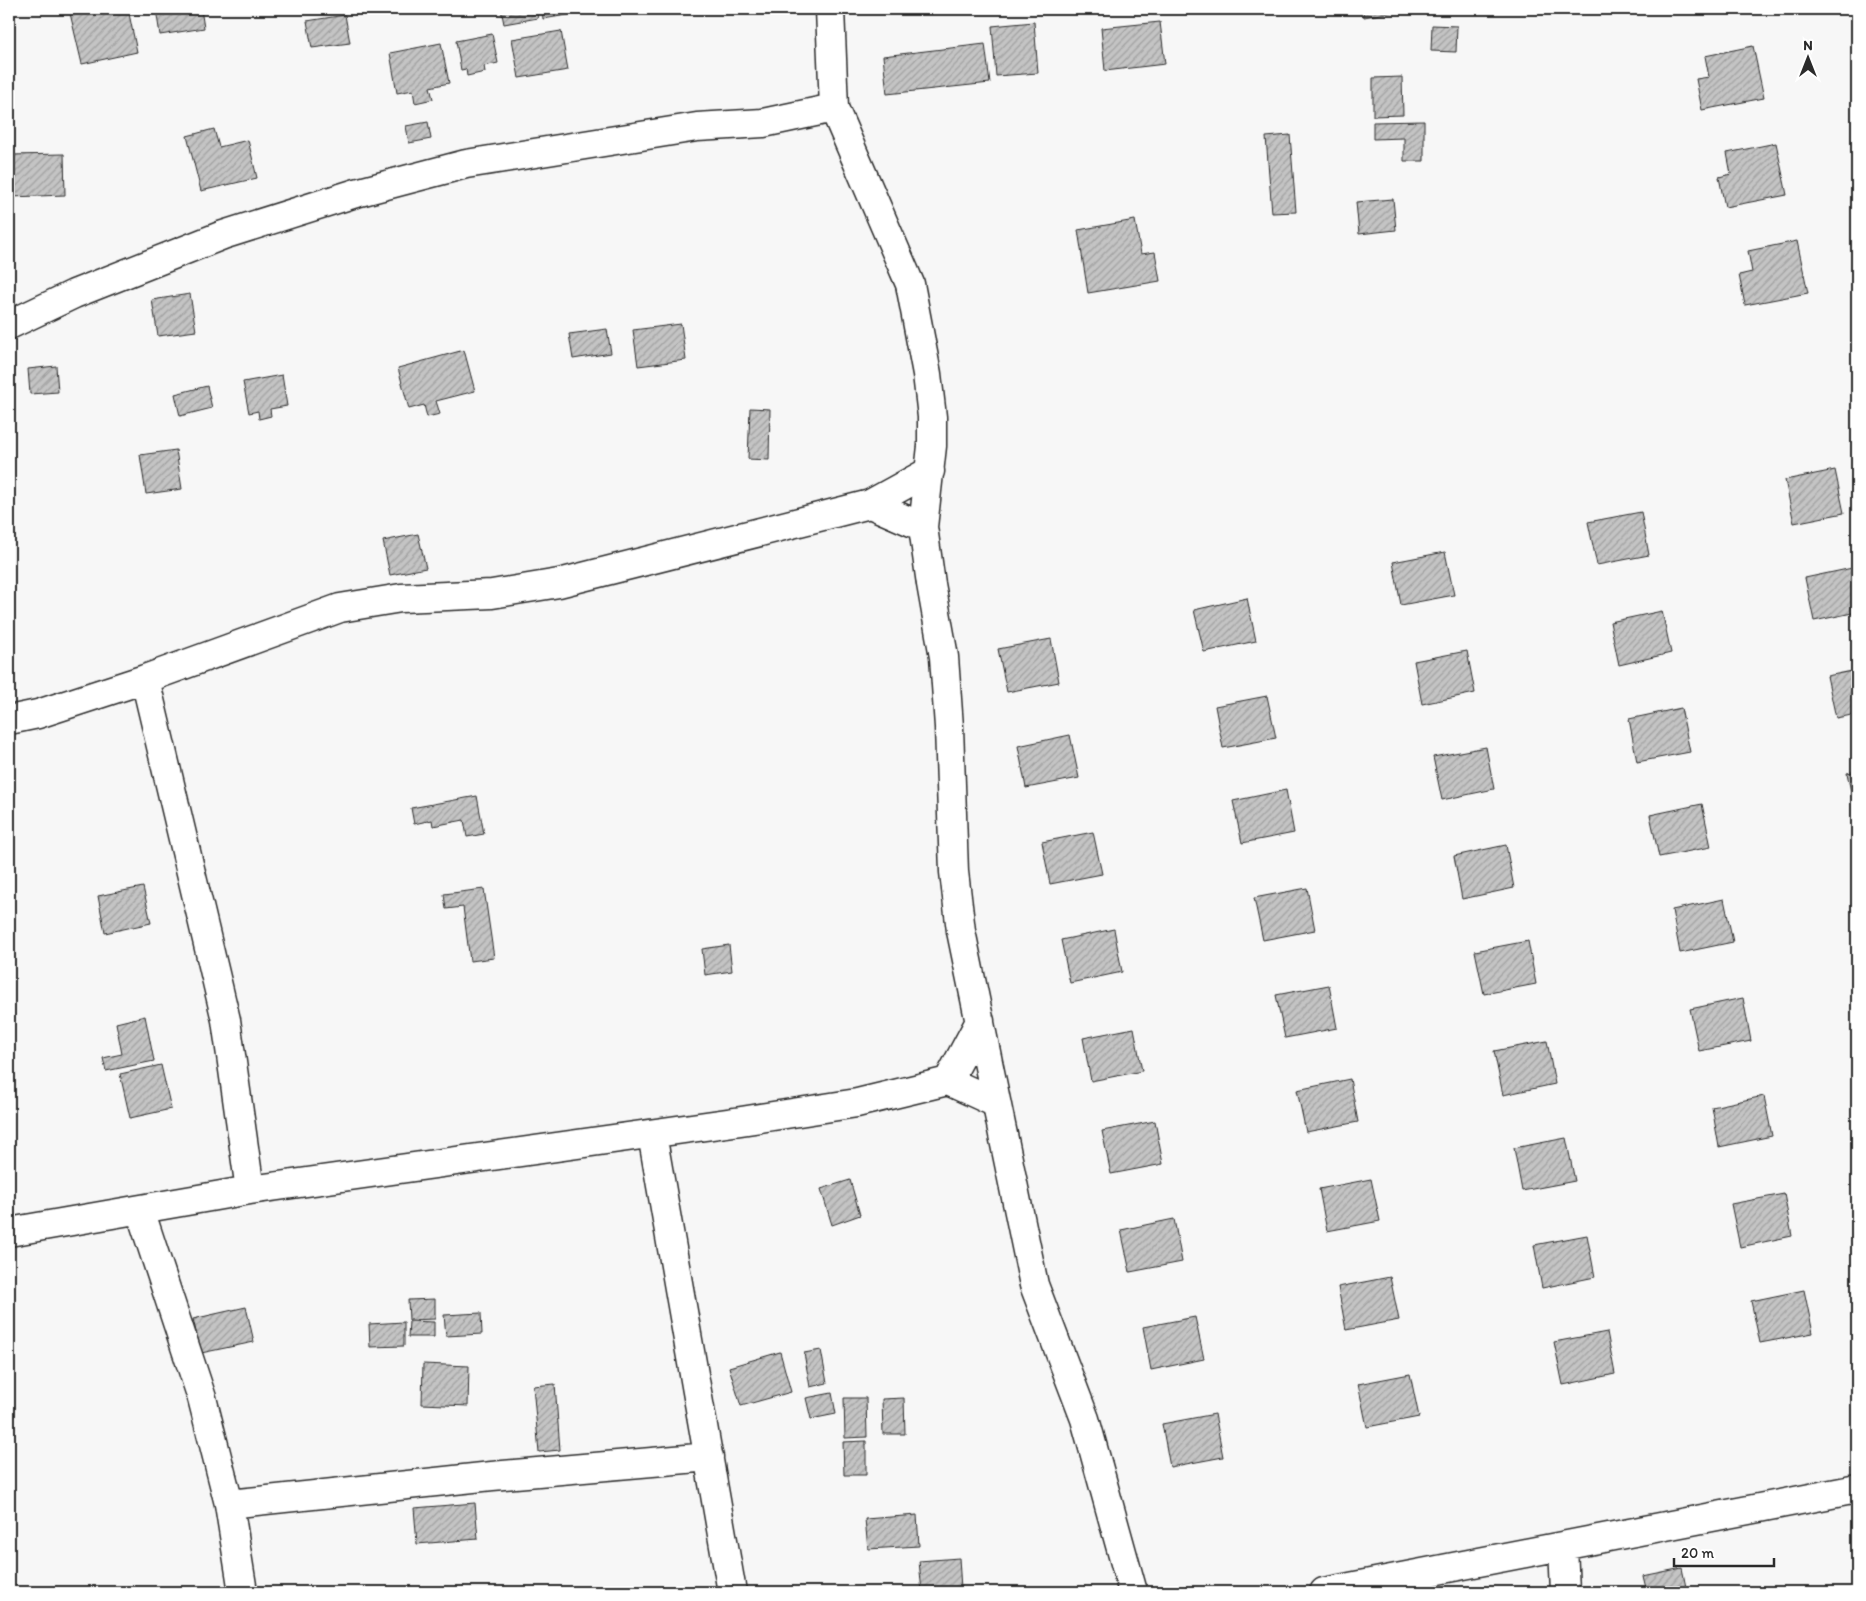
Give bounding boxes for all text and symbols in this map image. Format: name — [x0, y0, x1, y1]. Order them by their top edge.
north arrow — [1784, 32, 1834, 82]
text: N — [1803, 37, 1813, 54]
scale bar — [1674, 1536, 1774, 1568]
text: 20 m — [1681, 1544, 1715, 1562]

